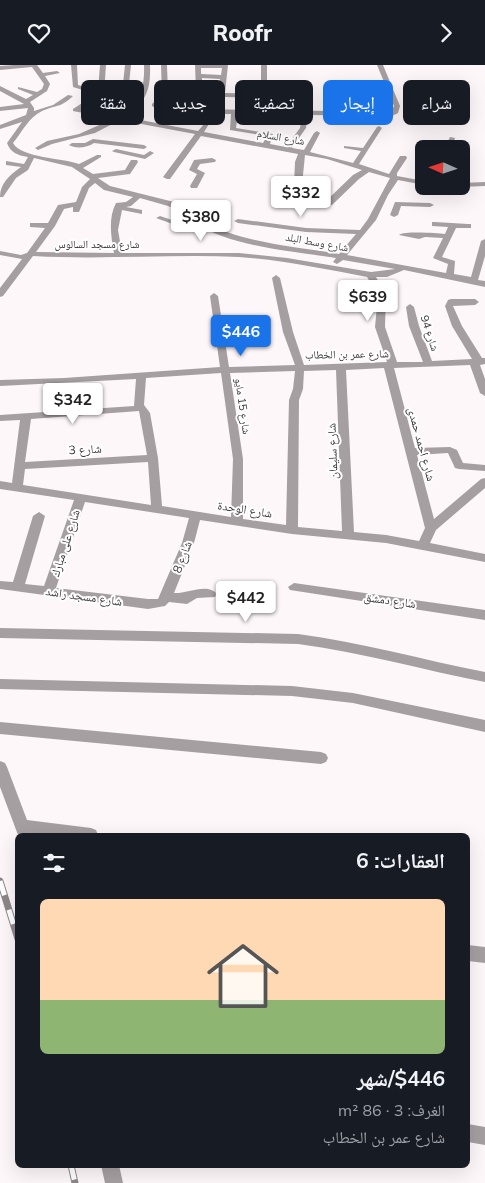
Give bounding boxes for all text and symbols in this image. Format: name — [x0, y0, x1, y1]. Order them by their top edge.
icon: heart — [25, 19, 53, 47]
text: Roofr — [213, 19, 272, 47]
icon: forward — [432, 19, 460, 47]
chip: شقة — [81, 80, 144, 125]
chip: جديد — [154, 80, 225, 125]
chip: تصفية — [235, 80, 313, 125]
chip: إيجار — [323, 80, 393, 125]
chip: شراء — [403, 80, 470, 125]
street label: شارع السلام — [256, 126, 306, 148]
north arrow — [415, 140, 470, 195]
map controls — [415, 140, 470, 195]
pin: $332 — [271, 175, 331, 218]
text: $332 — [282, 182, 320, 202]
pin: $380 — [171, 199, 231, 242]
text: $380 — [182, 206, 220, 226]
street label: شارع وسط البلد — [284, 230, 350, 254]
street label: شارع مسجد السالوس — [54, 237, 140, 251]
pin: $639 — [338, 279, 398, 322]
text: $639 — [349, 286, 387, 306]
street label: شارع 94 — [418, 313, 442, 353]
pin: $446 — [211, 315, 271, 357]
text: $446 — [222, 321, 260, 341]
street label: شارع عمر بن الخطاب — [305, 346, 389, 362]
street label: شارع 15 مايو — [232, 377, 254, 435]
pin: $342 — [43, 383, 103, 425]
text: $342 — [54, 389, 92, 409]
street label: شارع احمد حمدى — [404, 405, 439, 483]
street label: شارع سليمان — [324, 423, 341, 479]
street label: شارع 3 — [68, 441, 102, 458]
street label: شارع الوحدة — [216, 497, 274, 522]
street label: شارع على مبارك — [47, 507, 84, 579]
street label: شارع 8 — [169, 539, 196, 576]
pin: $442 — [216, 581, 276, 623]
street label: شارع مسجد راشد — [45, 583, 123, 610]
text: $442 — [227, 587, 265, 607]
street label: شارع دمشق — [363, 589, 417, 612]
text: العقارات: 6 — [356, 847, 445, 873]
icon: filters — [40, 849, 68, 877]
icon: home — [198, 931, 288, 1021]
text: $446/شهر — [357, 1065, 445, 1091]
text: الغرف: 3 · 86 m² — [338, 1100, 445, 1120]
text: شارع عمر بن الخطاب — [323, 1127, 445, 1147]

